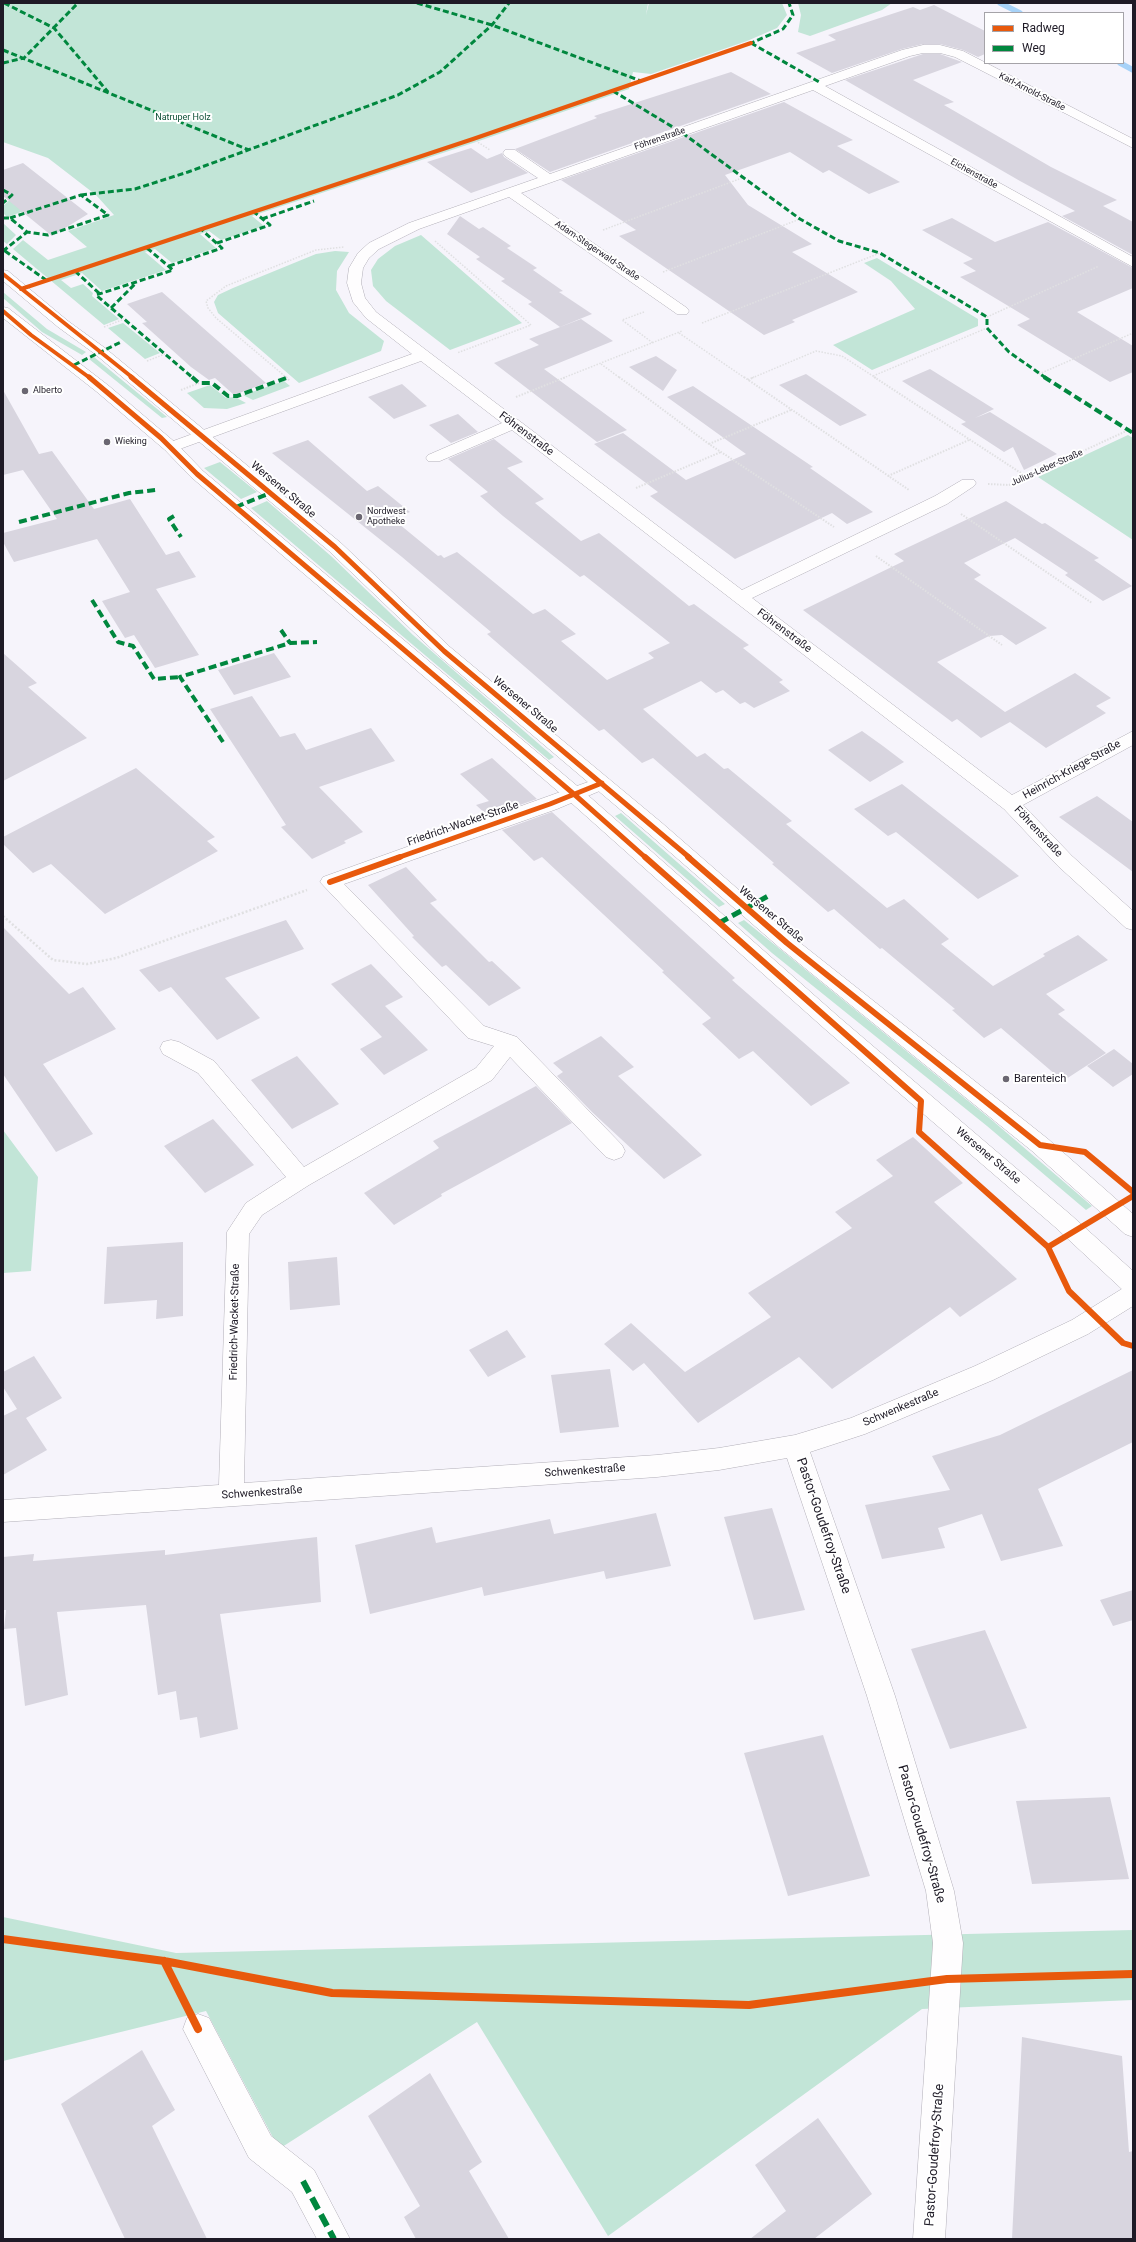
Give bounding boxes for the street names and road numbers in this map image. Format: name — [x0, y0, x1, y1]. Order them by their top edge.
street label: Karl-Arnold-Straße — [997, 71, 1067, 113]
street label: Föhrenstraße — [633, 125, 687, 153]
street label: Eichenstraße — [949, 157, 999, 191]
street label: Adam-Stegerwald-Straße — [553, 219, 641, 283]
street label: Föhrenstraße — [496, 409, 556, 459]
street label: Julius-Leber-Straße — [1009, 447, 1085, 489]
street label: Wersener Straße — [248, 459, 318, 521]
street label: Föhrenstraße — [754, 606, 814, 656]
street label: Wersener Straße — [490, 674, 560, 736]
street label: Heinrich-Kriege-Straße — [1021, 738, 1123, 802]
street label: Friedrich-Wacket-Straße — [406, 799, 520, 849]
street label: Föhrenstraße — [1011, 804, 1065, 860]
street label: Wersener Straße — [736, 884, 806, 946]
street label: Wersener Straße — [953, 1125, 1023, 1187]
street label: Friedrich-Wacket-Straße — [227, 1263, 243, 1381]
street label: Schwenkestraße — [861, 1386, 941, 1430]
street label: Pastor-Goudefroy-Straße — [792, 1456, 854, 1596]
street label: Schwenkestraße — [544, 1462, 626, 1480]
street label: Schwenkestraße — [221, 1484, 303, 1502]
street label: Pastor-Goudefroy-Straße — [894, 1763, 948, 1905]
street label: Pastor-Goudefroy-Straße — [922, 2083, 948, 2227]

